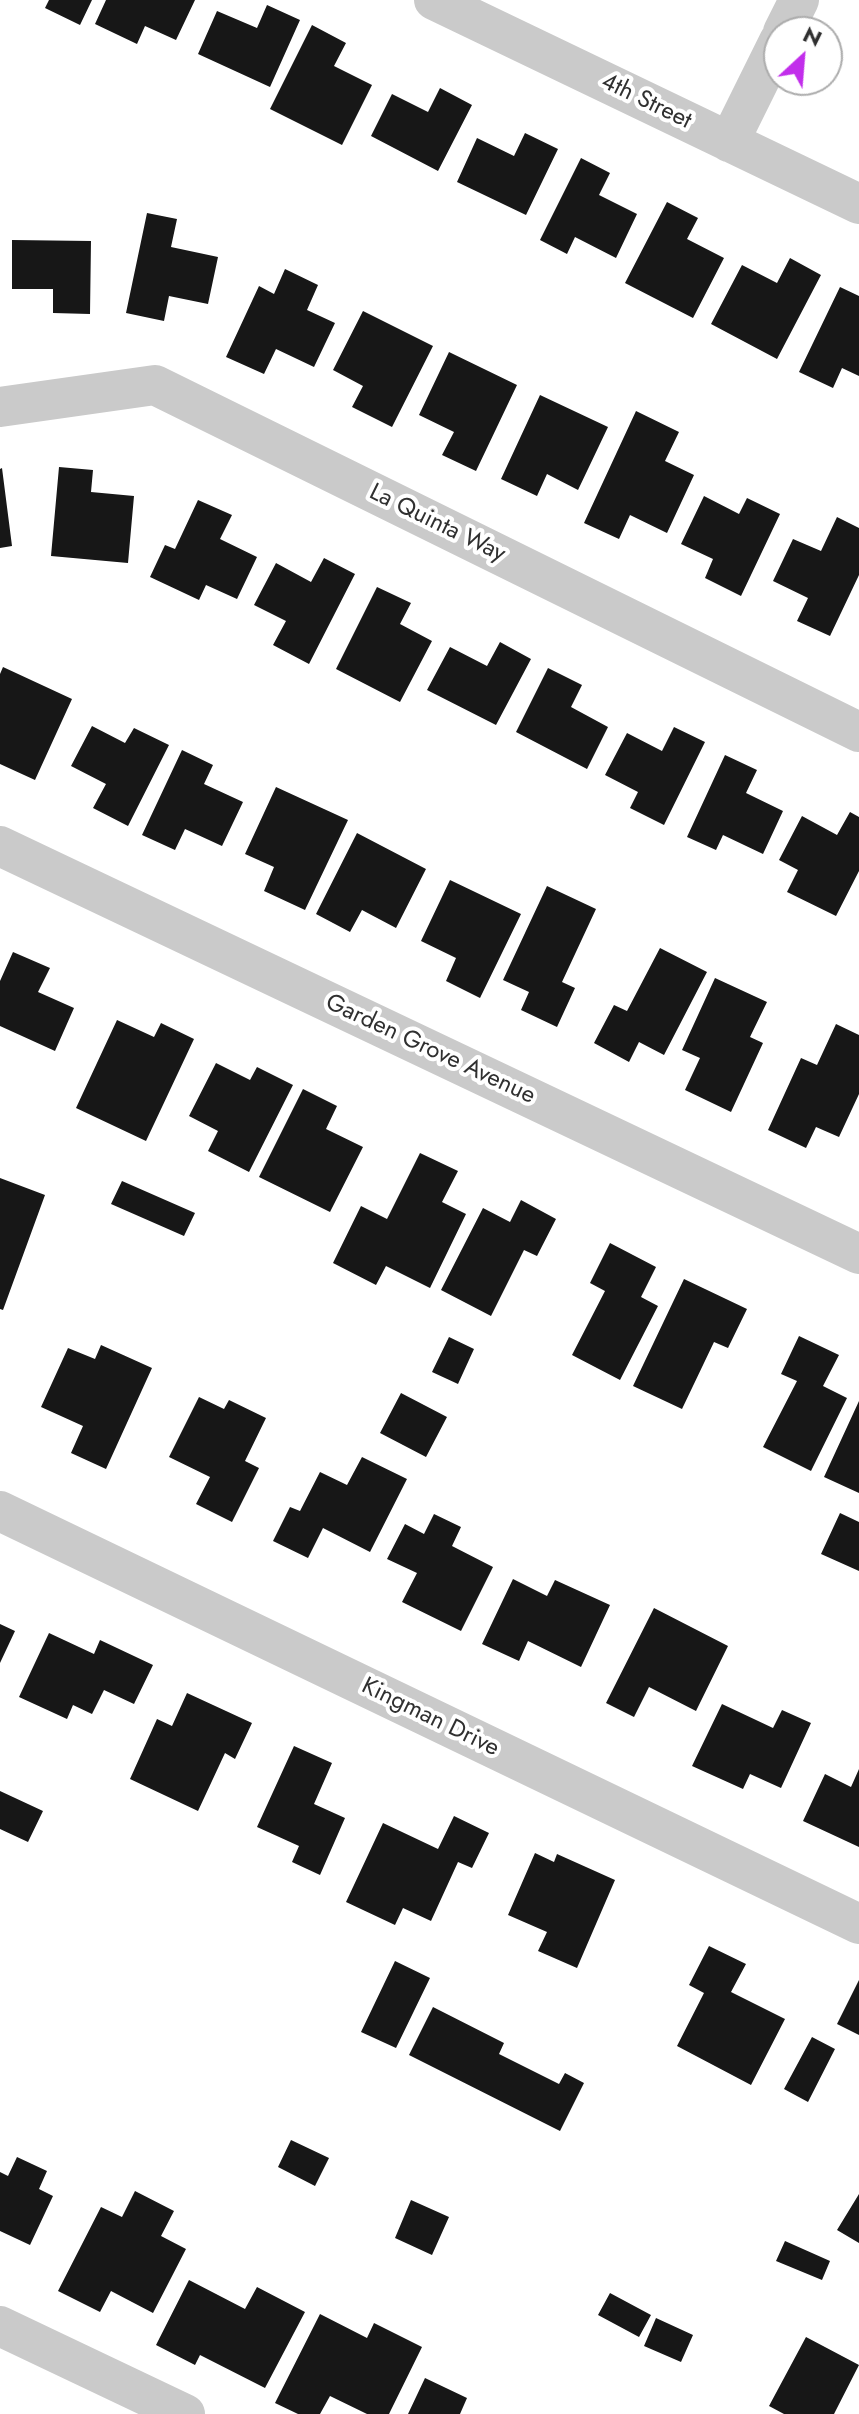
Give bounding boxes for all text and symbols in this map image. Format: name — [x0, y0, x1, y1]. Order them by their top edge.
north arrow — [763, 16, 843, 96]
text: N — [798, 18, 828, 54]
street label: 4th Street — [596, 68, 696, 136]
street label: La Quinta Way — [364, 479, 510, 569]
street label: Garden Grove Avenue — [321, 989, 539, 1111]
street label: Kingman Drive — [357, 1672, 503, 1764]

